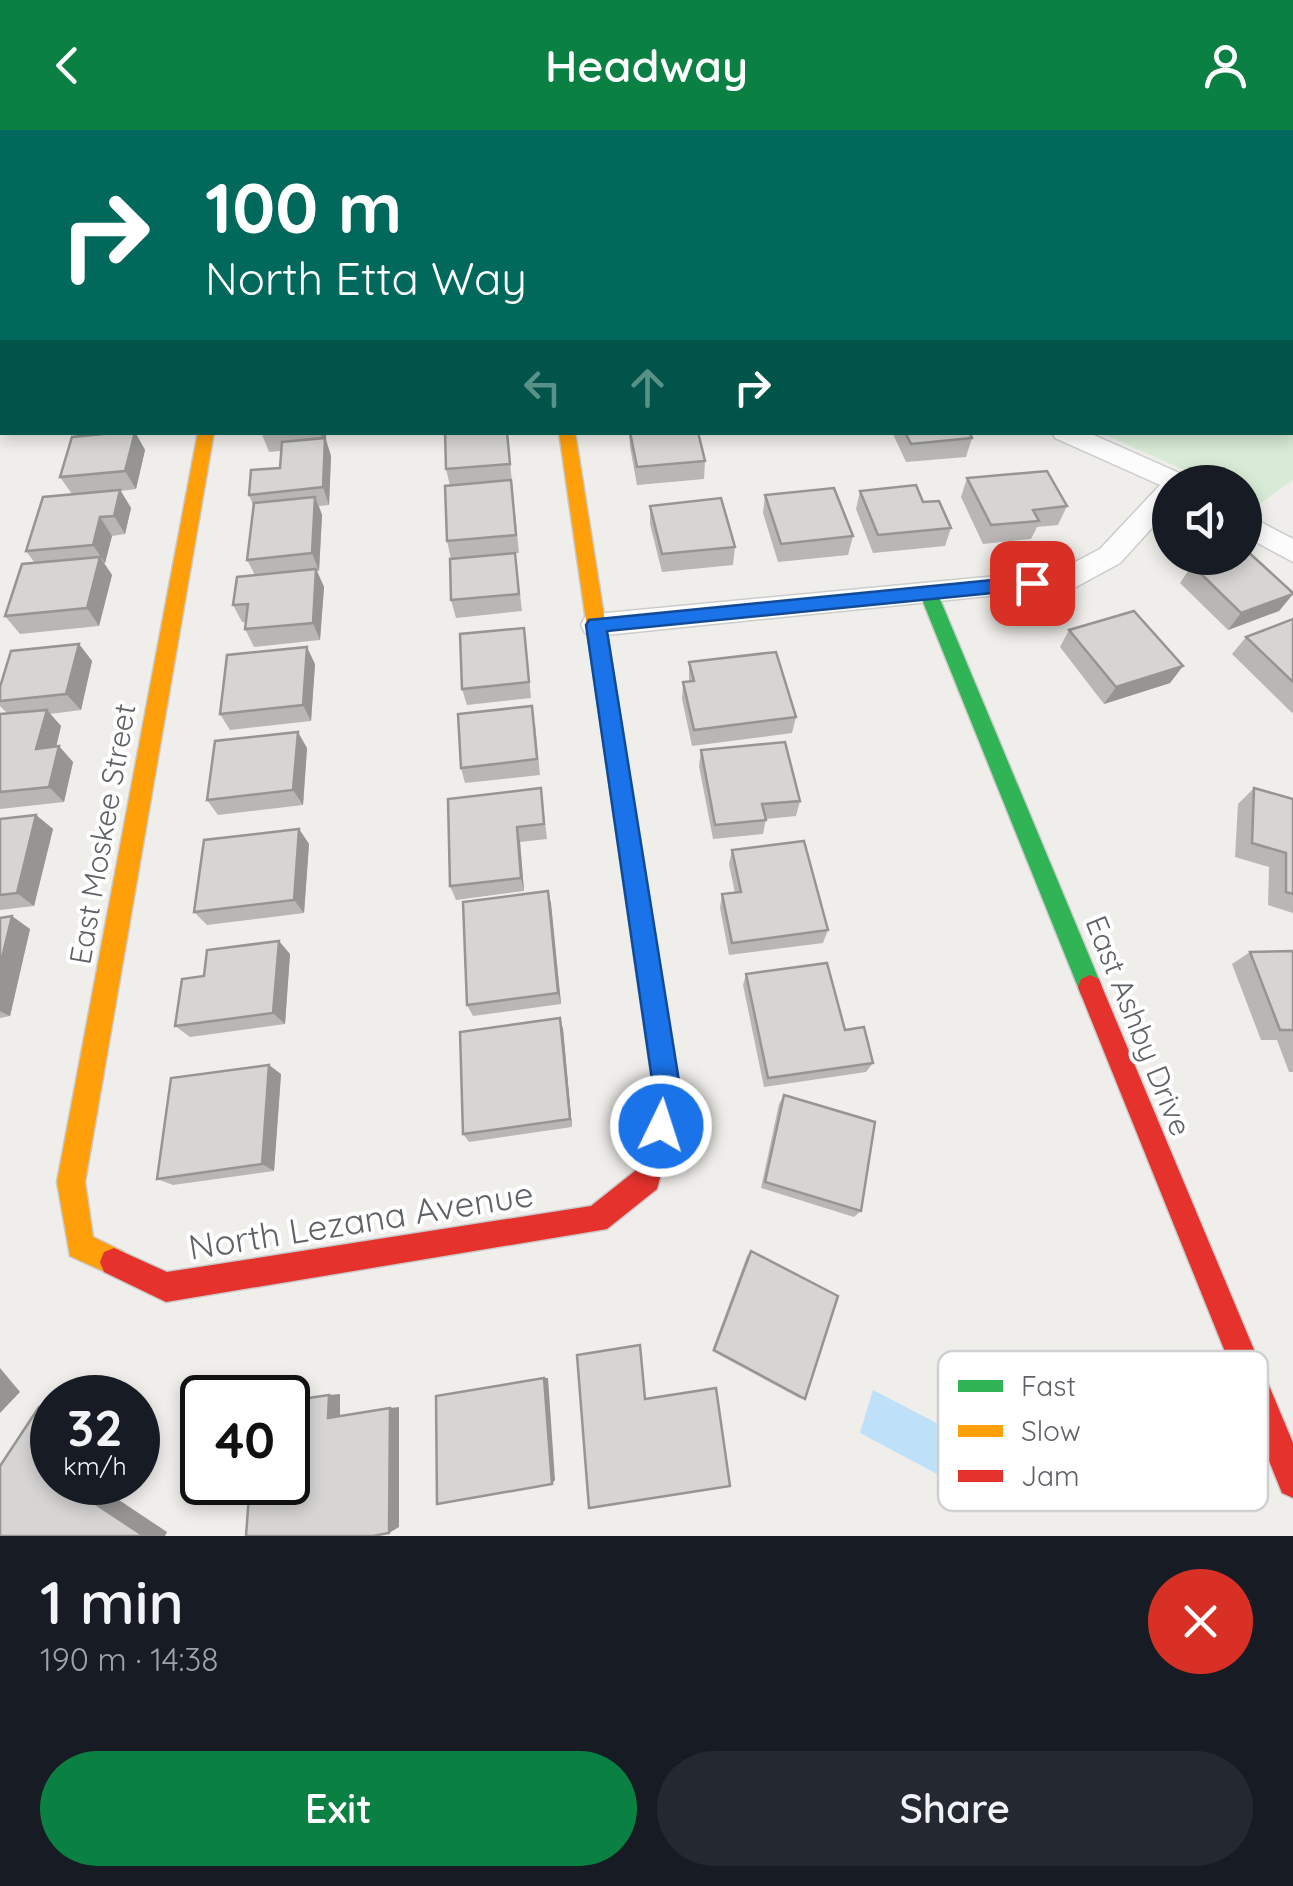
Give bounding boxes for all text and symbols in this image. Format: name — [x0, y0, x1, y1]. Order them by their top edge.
text: Headway — [545, 37, 748, 93]
icon: back — [40, 38, 95, 93]
icon: person — [1198, 38, 1253, 93]
text: 100 m — [205, 163, 402, 251]
icon: right — [40, 170, 170, 300]
text: North Etta Way — [205, 250, 527, 306]
icon: left — [515, 360, 570, 415]
icon: ahead — [620, 360, 675, 415]
icon: right — [725, 360, 780, 415]
map controls — [1152, 465, 1262, 575]
button: sound — [1152, 465, 1262, 575]
pin — [990, 541, 1075, 626]
icon: arrive — [1005, 556, 1060, 611]
street label: East Moskee Street — [60, 700, 144, 967]
street label: East Ashby Drive — [1078, 910, 1200, 1141]
position arrow — [609, 1074, 713, 1178]
street label: North Lezana Avenue — [185, 1171, 536, 1269]
legend — [938, 1351, 1268, 1511]
text: Fast — [1021, 1368, 1076, 1403]
speed limit sign: 40 — [180, 1375, 310, 1505]
text: 32 — [67, 1396, 123, 1459]
text: Slow — [1021, 1413, 1081, 1448]
text: km/h — [63, 1450, 127, 1481]
text: Jam — [1021, 1458, 1080, 1493]
text: 1 min — [40, 1564, 184, 1639]
button: close — [1148, 1569, 1253, 1674]
text: 190 m · 14:38 — [40, 1639, 219, 1679]
button: Exit — [40, 1751, 637, 1866]
button: Share — [657, 1751, 1253, 1866]

